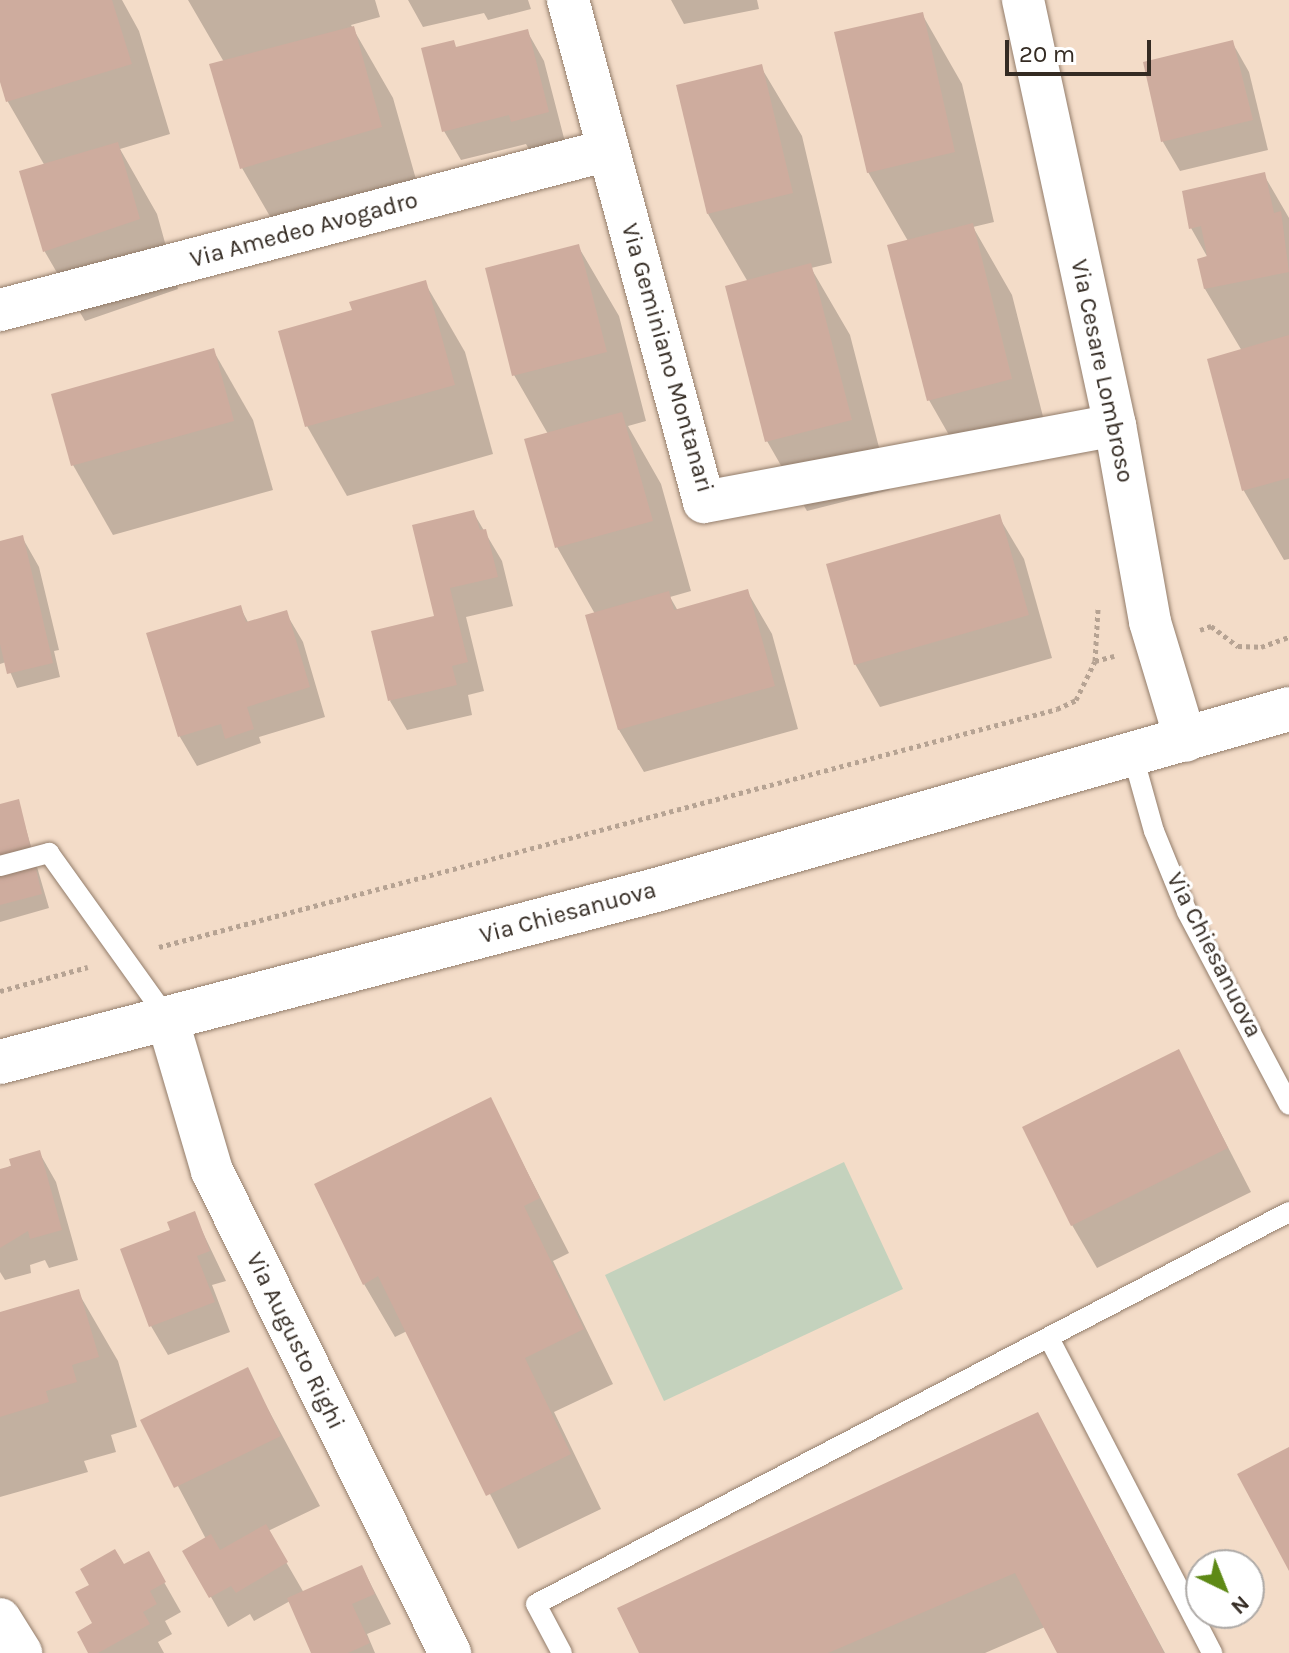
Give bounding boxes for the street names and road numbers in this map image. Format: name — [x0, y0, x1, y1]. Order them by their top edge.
street label: Via Amedeo Avogadro — [187, 186, 421, 274]
street label: Via Geminiano Montanari — [615, 220, 719, 496]
street label: Via Cesare Lombroso — [1064, 257, 1140, 485]
street label: Via Chiesanuova — [1160, 868, 1268, 1042]
street label: Via Chiesanuova — [477, 876, 659, 950]
street label: Via Augusto Righi — [240, 1248, 350, 1434]

